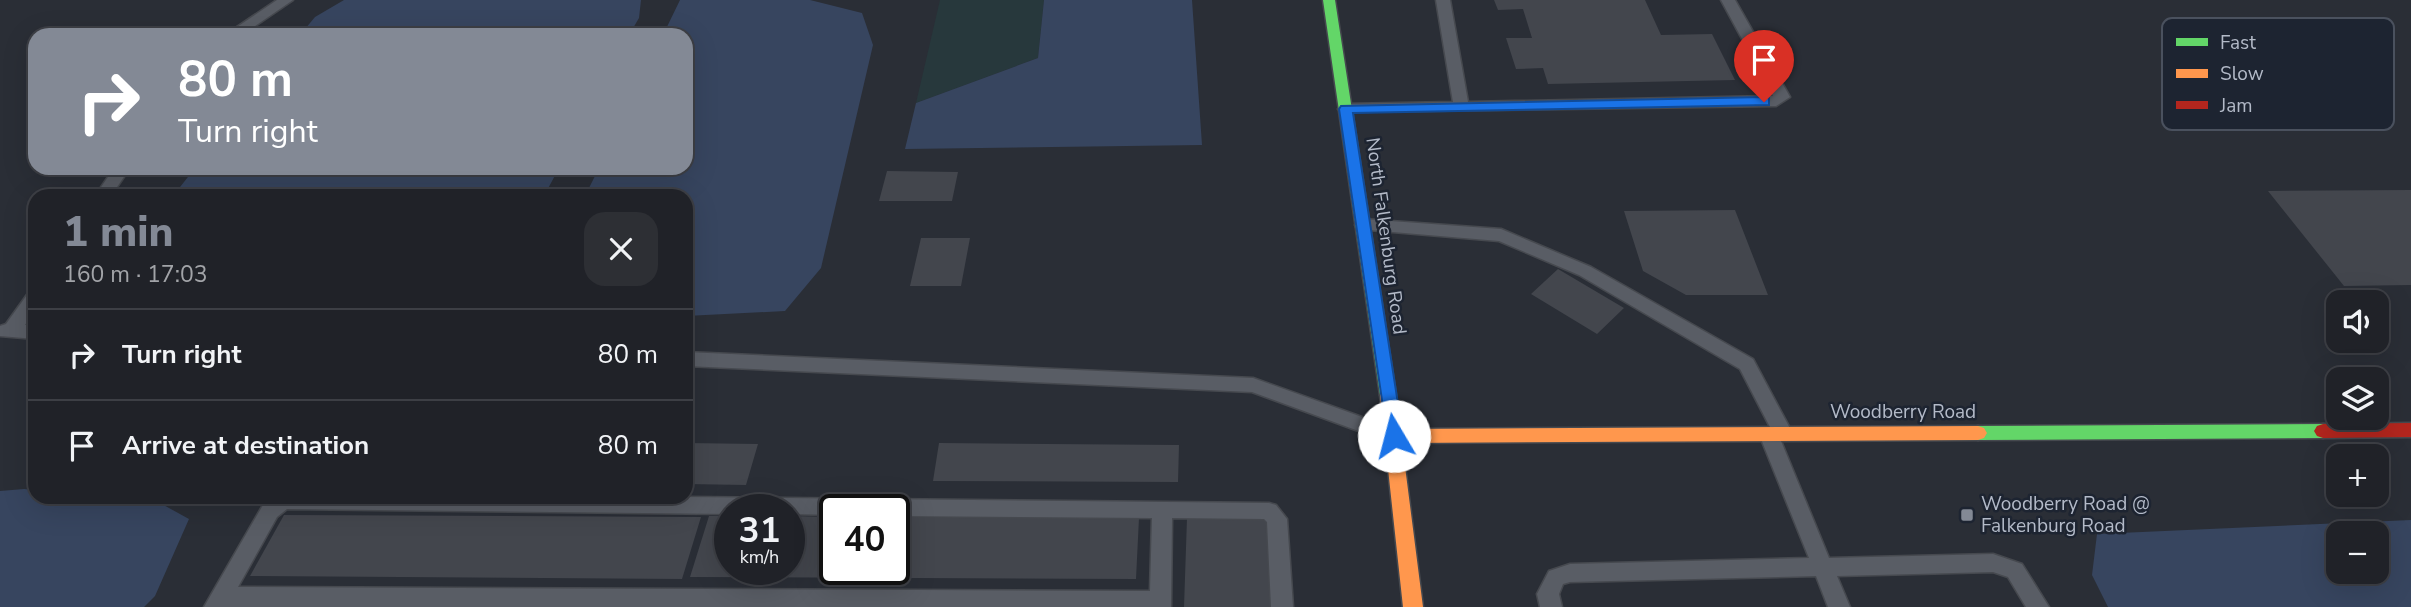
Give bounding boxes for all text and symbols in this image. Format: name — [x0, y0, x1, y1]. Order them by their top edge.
legend — [2162, 18, 2394, 130]
pin — [1734, 30, 1794, 102]
text: Fast — [2220, 30, 2256, 56]
icon: arrive — [1745, 41, 1783, 79]
text: 80 m — [178, 46, 293, 113]
icon: right — [63, 56, 154, 147]
text: Slow — [2220, 61, 2264, 87]
text: Jam — [2219, 93, 2253, 119]
text: Turn right — [178, 110, 318, 153]
street label: North Falkenburg Road — [1359, 136, 1413, 336]
text: 1 min — [63, 204, 173, 261]
button: close — [584, 212, 658, 286]
text: 160 m · 17:03 — [63, 259, 208, 290]
map controls — [2326, 290, 2389, 584]
button: sound — [2326, 290, 2389, 353]
icon: right — [63, 336, 101, 374]
text: Turn right — [122, 337, 241, 372]
text: 80 m — [598, 337, 658, 372]
button: layers — [2326, 367, 2389, 430]
position arrow — [1357, 399, 1431, 473]
street label: Woodberry Road — [1830, 399, 1976, 425]
icon: arrive — [63, 427, 101, 465]
text: Arrive at destination — [122, 428, 369, 463]
text: 80 m — [598, 428, 658, 463]
button: + — [2326, 444, 2389, 507]
place label: Woodberry Road @ Falkenburg Road — [1981, 491, 2150, 539]
speed limit sign: 40 — [819, 494, 910, 585]
text: 31 — [738, 507, 781, 554]
marker: Woodberry Road @ Falkenburg Road — [1959, 507, 1975, 523]
button: − — [2326, 521, 2389, 584]
text: km/h — [740, 545, 779, 569]

